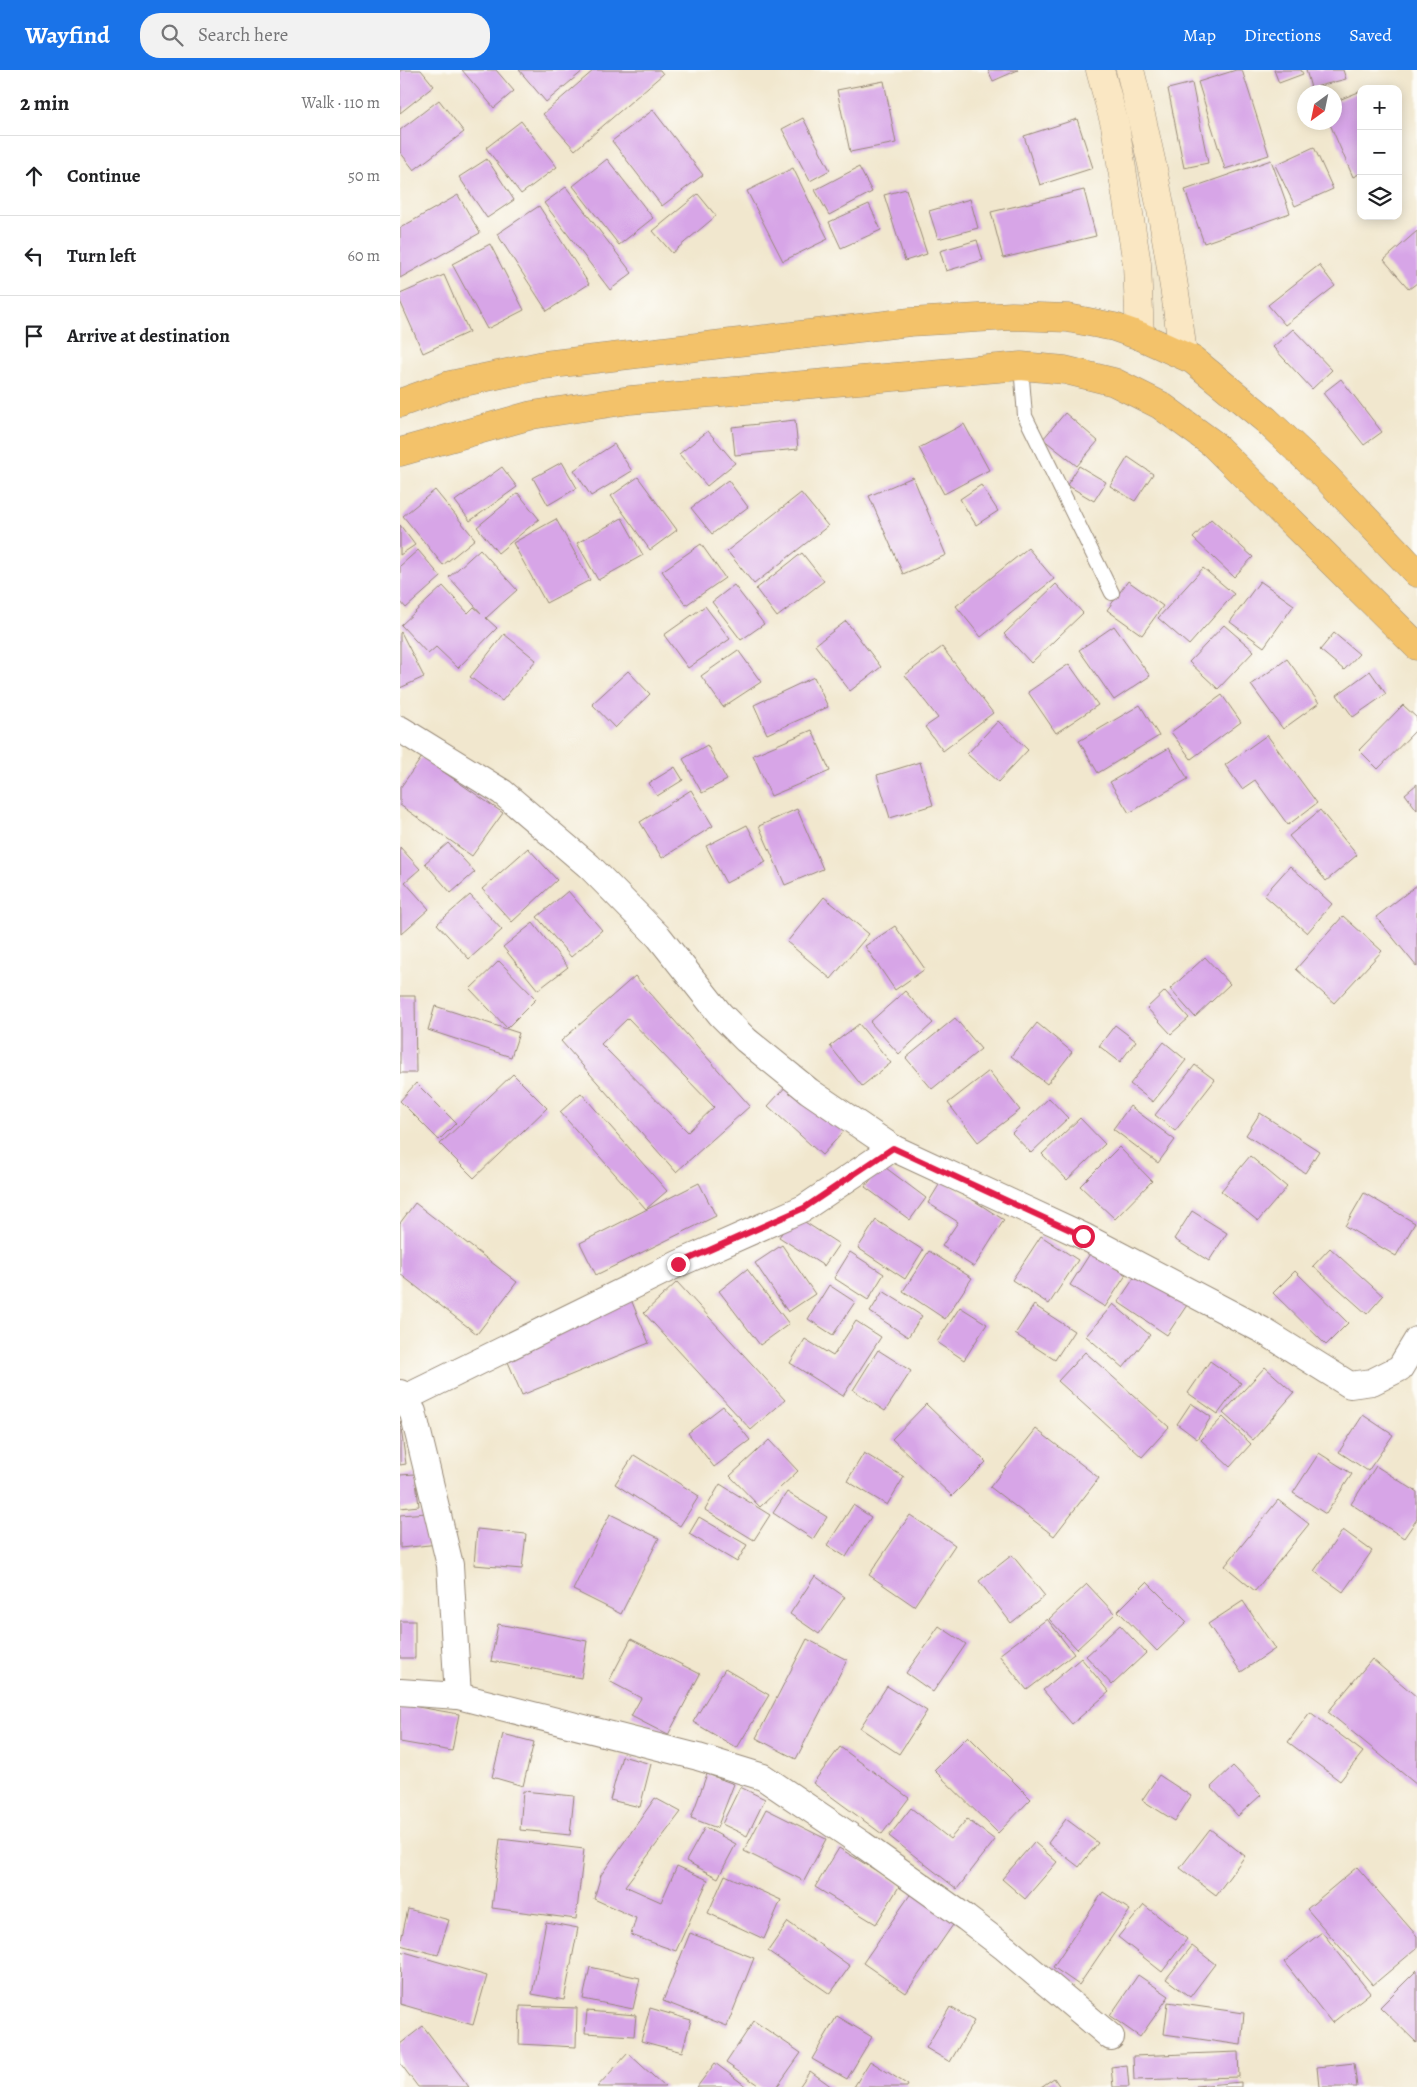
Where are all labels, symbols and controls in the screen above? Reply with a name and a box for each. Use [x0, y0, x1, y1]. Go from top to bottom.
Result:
search box [140, 13, 490, 58]
text: Wayfind [25, 19, 110, 51]
icon: search [158, 21, 186, 49]
text: Search here [198, 22, 288, 48]
text: Map [1183, 23, 1216, 47]
text: Directions [1244, 23, 1321, 47]
text: Saved [1349, 23, 1392, 47]
north arrow [1297, 85, 1342, 130]
map controls [1357, 85, 1402, 220]
button: + [1357, 85, 1402, 130]
text: 2 min [20, 89, 69, 117]
text: Walk · 110 m [302, 92, 380, 114]
button: − [1357, 130, 1402, 175]
icon: ahead [20, 162, 48, 190]
text: Continue [67, 163, 141, 189]
text: 50 m [348, 165, 380, 187]
button: layers [1357, 175, 1402, 220]
icon: left [20, 242, 48, 270]
text: Turn left [67, 243, 136, 269]
text: 60 m [348, 245, 380, 267]
icon: arrive [20, 322, 48, 350]
text: Arrive at destination [67, 323, 230, 349]
route start [1072, 1225, 1095, 1248]
route end [667, 1253, 690, 1276]

